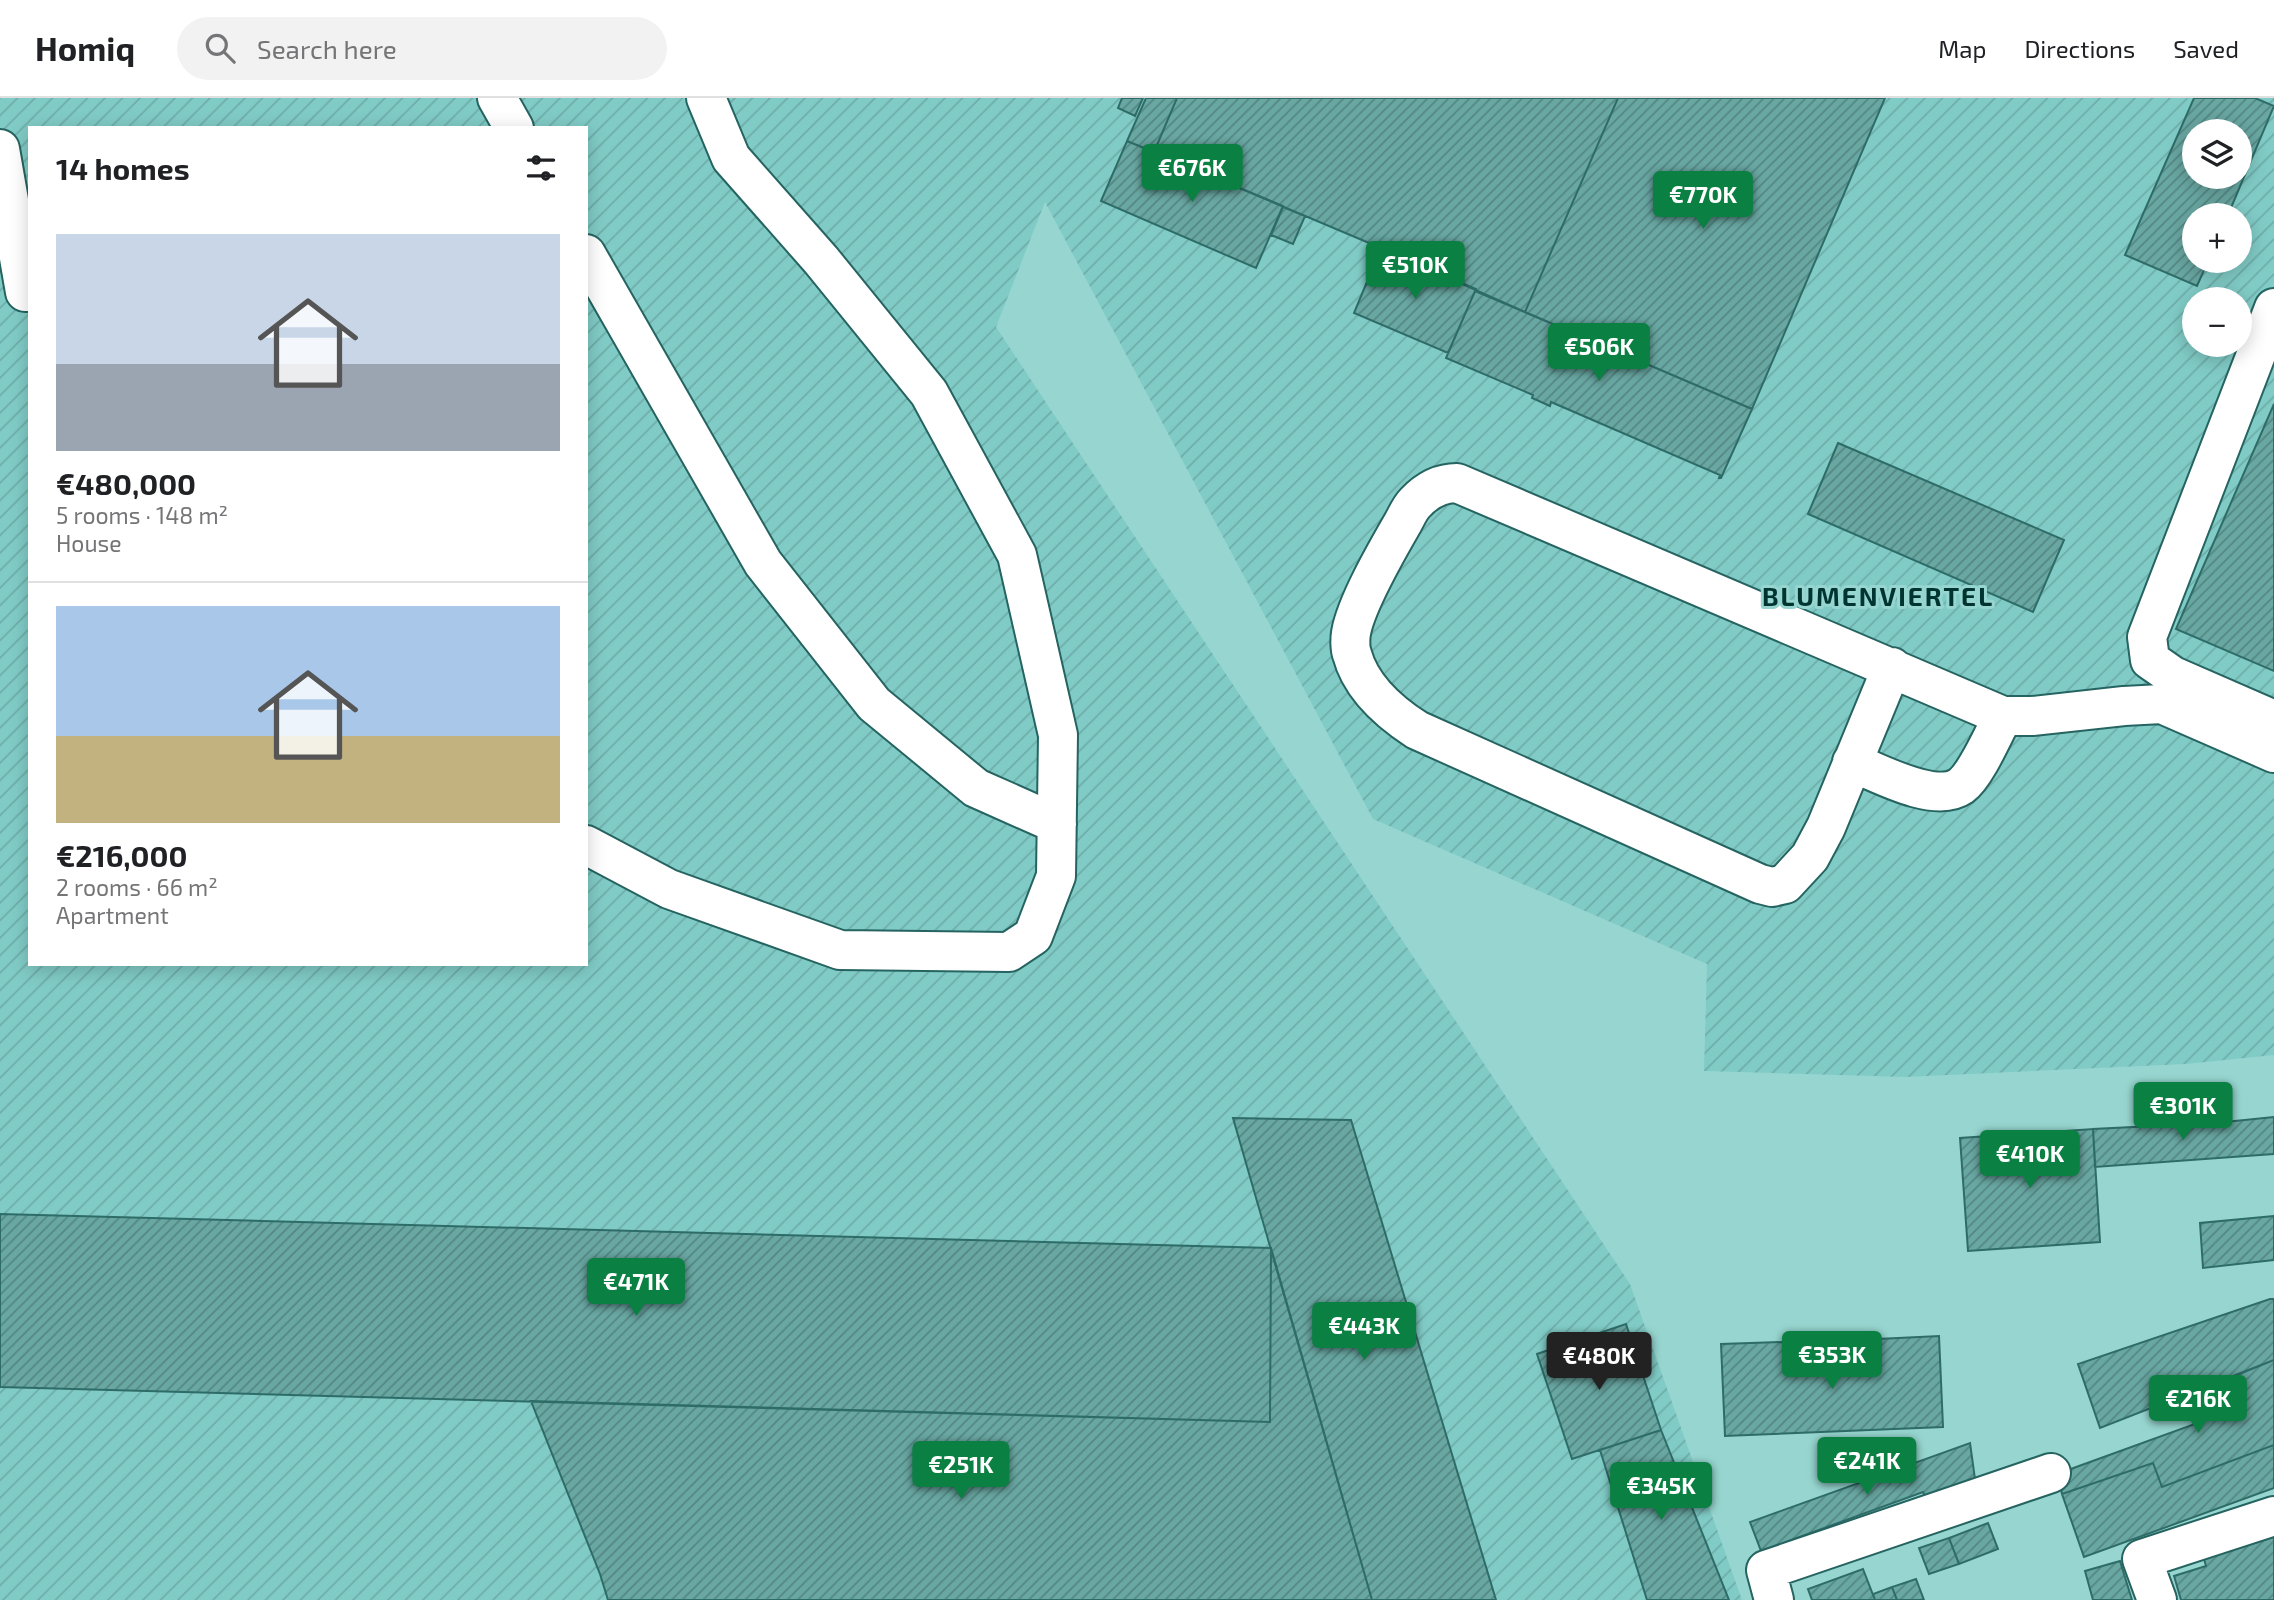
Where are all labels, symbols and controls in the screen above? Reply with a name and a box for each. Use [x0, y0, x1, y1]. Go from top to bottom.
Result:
search box [177, 17, 667, 80]
text: Homiq [35, 28, 135, 68]
icon: search [201, 29, 239, 67]
text: Search here [257, 33, 397, 64]
text: Map [1938, 34, 1986, 63]
text: Directions [2024, 34, 2135, 63]
text: Saved [2173, 34, 2239, 63]
map controls [2182, 119, 2252, 357]
button: layers [2182, 119, 2252, 189]
pin: €676K [1143, 144, 1241, 204]
icon: filters [522, 149, 560, 187]
text: 14 homes [56, 150, 190, 186]
text: €676K [1158, 153, 1226, 181]
pin: €770K [1654, 172, 1752, 231]
text: €770K [1669, 180, 1737, 208]
button: + [2182, 203, 2252, 273]
pin: €510K [1366, 242, 1464, 301]
text: €510K [1382, 250, 1448, 278]
icon: home [245, 280, 371, 406]
button: − [2182, 287, 2252, 357]
pin: €506K [1550, 324, 1648, 383]
text: €506K [1564, 332, 1634, 360]
text: €480,000 [56, 465, 196, 501]
text: 5 rooms · 148 m² [56, 501, 228, 529]
text: House [56, 529, 122, 557]
district label: BLUMENVIERTEL [1762, 580, 1994, 611]
icon: home [245, 652, 371, 778]
text: €216,000 [56, 837, 187, 873]
text: 2 rooms · 66 m² [56, 873, 218, 901]
text: Apartment [56, 901, 169, 929]
pin: €301K [2134, 1082, 2232, 1142]
text: €301K [2150, 1091, 2216, 1119]
pin: €410K [1981, 1130, 2079, 1190]
text: €410K [1996, 1139, 2064, 1167]
pin: €471K [587, 1258, 685, 1318]
text: €471K [603, 1267, 669, 1295]
pin: €443K [1315, 1302, 1413, 1362]
text: €443K [1328, 1311, 1400, 1339]
pin: €480K [1550, 1332, 1648, 1392]
pin: €353K [1783, 1332, 1881, 1391]
text: €353K [1798, 1340, 1866, 1368]
text: €480K [1563, 1341, 1635, 1369]
pin: €216K [2149, 1376, 2247, 1435]
text: €216K [2165, 1384, 2231, 1412]
pin: €241K [1818, 1438, 1916, 1497]
pin: €251K [912, 1442, 1010, 1501]
text: €241K [1833, 1446, 1901, 1474]
text: €251K [928, 1450, 994, 1478]
pin: €345K [1612, 1462, 1710, 1522]
text: €345K [1626, 1471, 1696, 1499]

